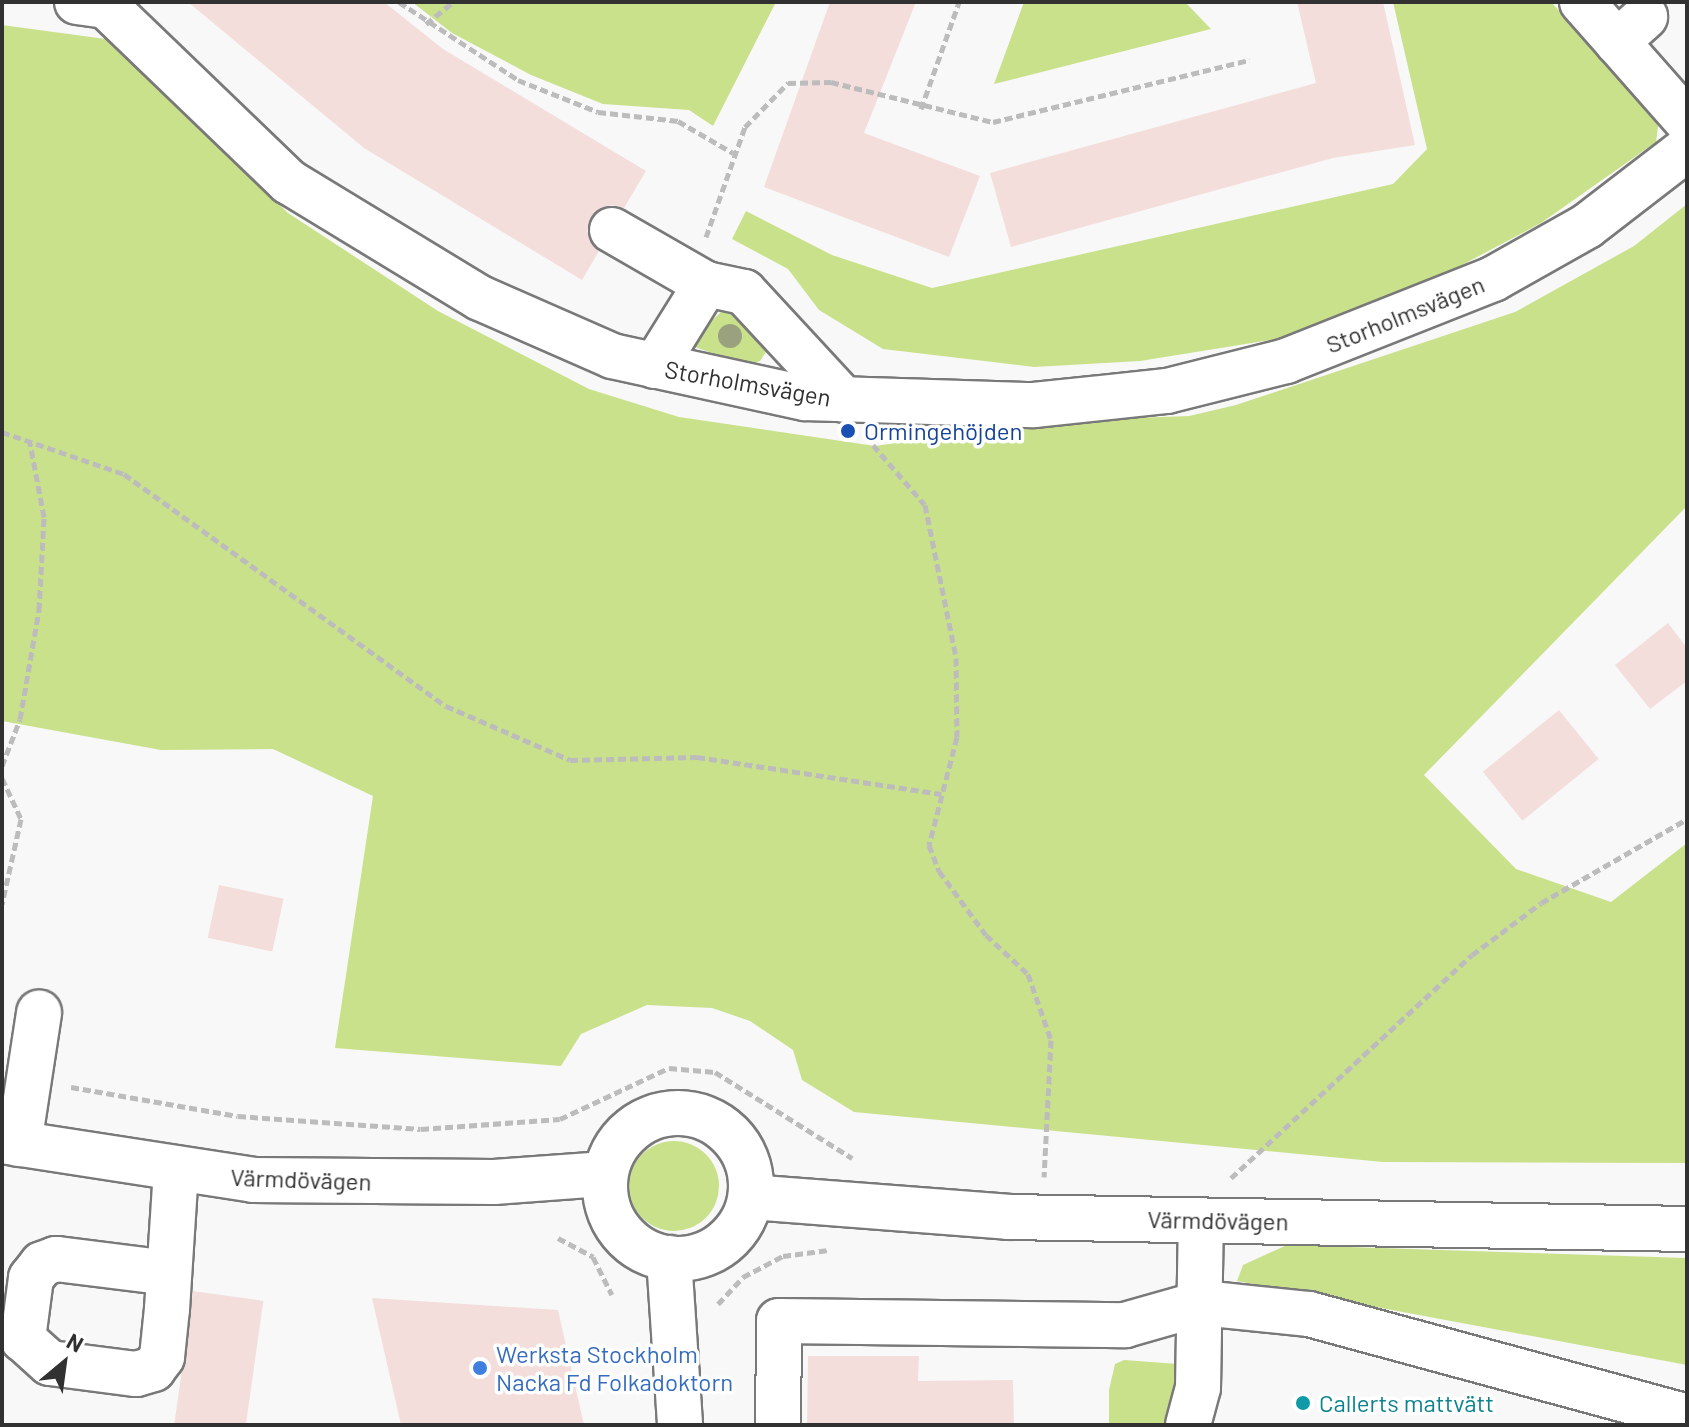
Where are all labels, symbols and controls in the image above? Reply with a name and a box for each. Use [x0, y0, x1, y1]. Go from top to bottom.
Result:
street label: Storholmsvägen [1322, 269, 1488, 359]
street label: Storholmsvägen [663, 354, 833, 412]
place label: Ormingehöjden [864, 417, 1023, 445]
marker: Ormingehöjden [839, 422, 857, 440]
street label: Värmdövägen [230, 1162, 372, 1196]
street label: Värmdövägen [1147, 1204, 1289, 1236]
north arrow [24, 1323, 104, 1403]
text: N [63, 1327, 88, 1357]
place label: Werksta Stockholm Nacka Fd Folkadoktorn [496, 1340, 733, 1396]
marker: Werksta Stockholm Nacka Fd Folkadoktorn [471, 1359, 489, 1377]
place label: Callerts mattvätt [1319, 1389, 1494, 1417]
marker: Callerts mattvätt [1294, 1394, 1312, 1412]

